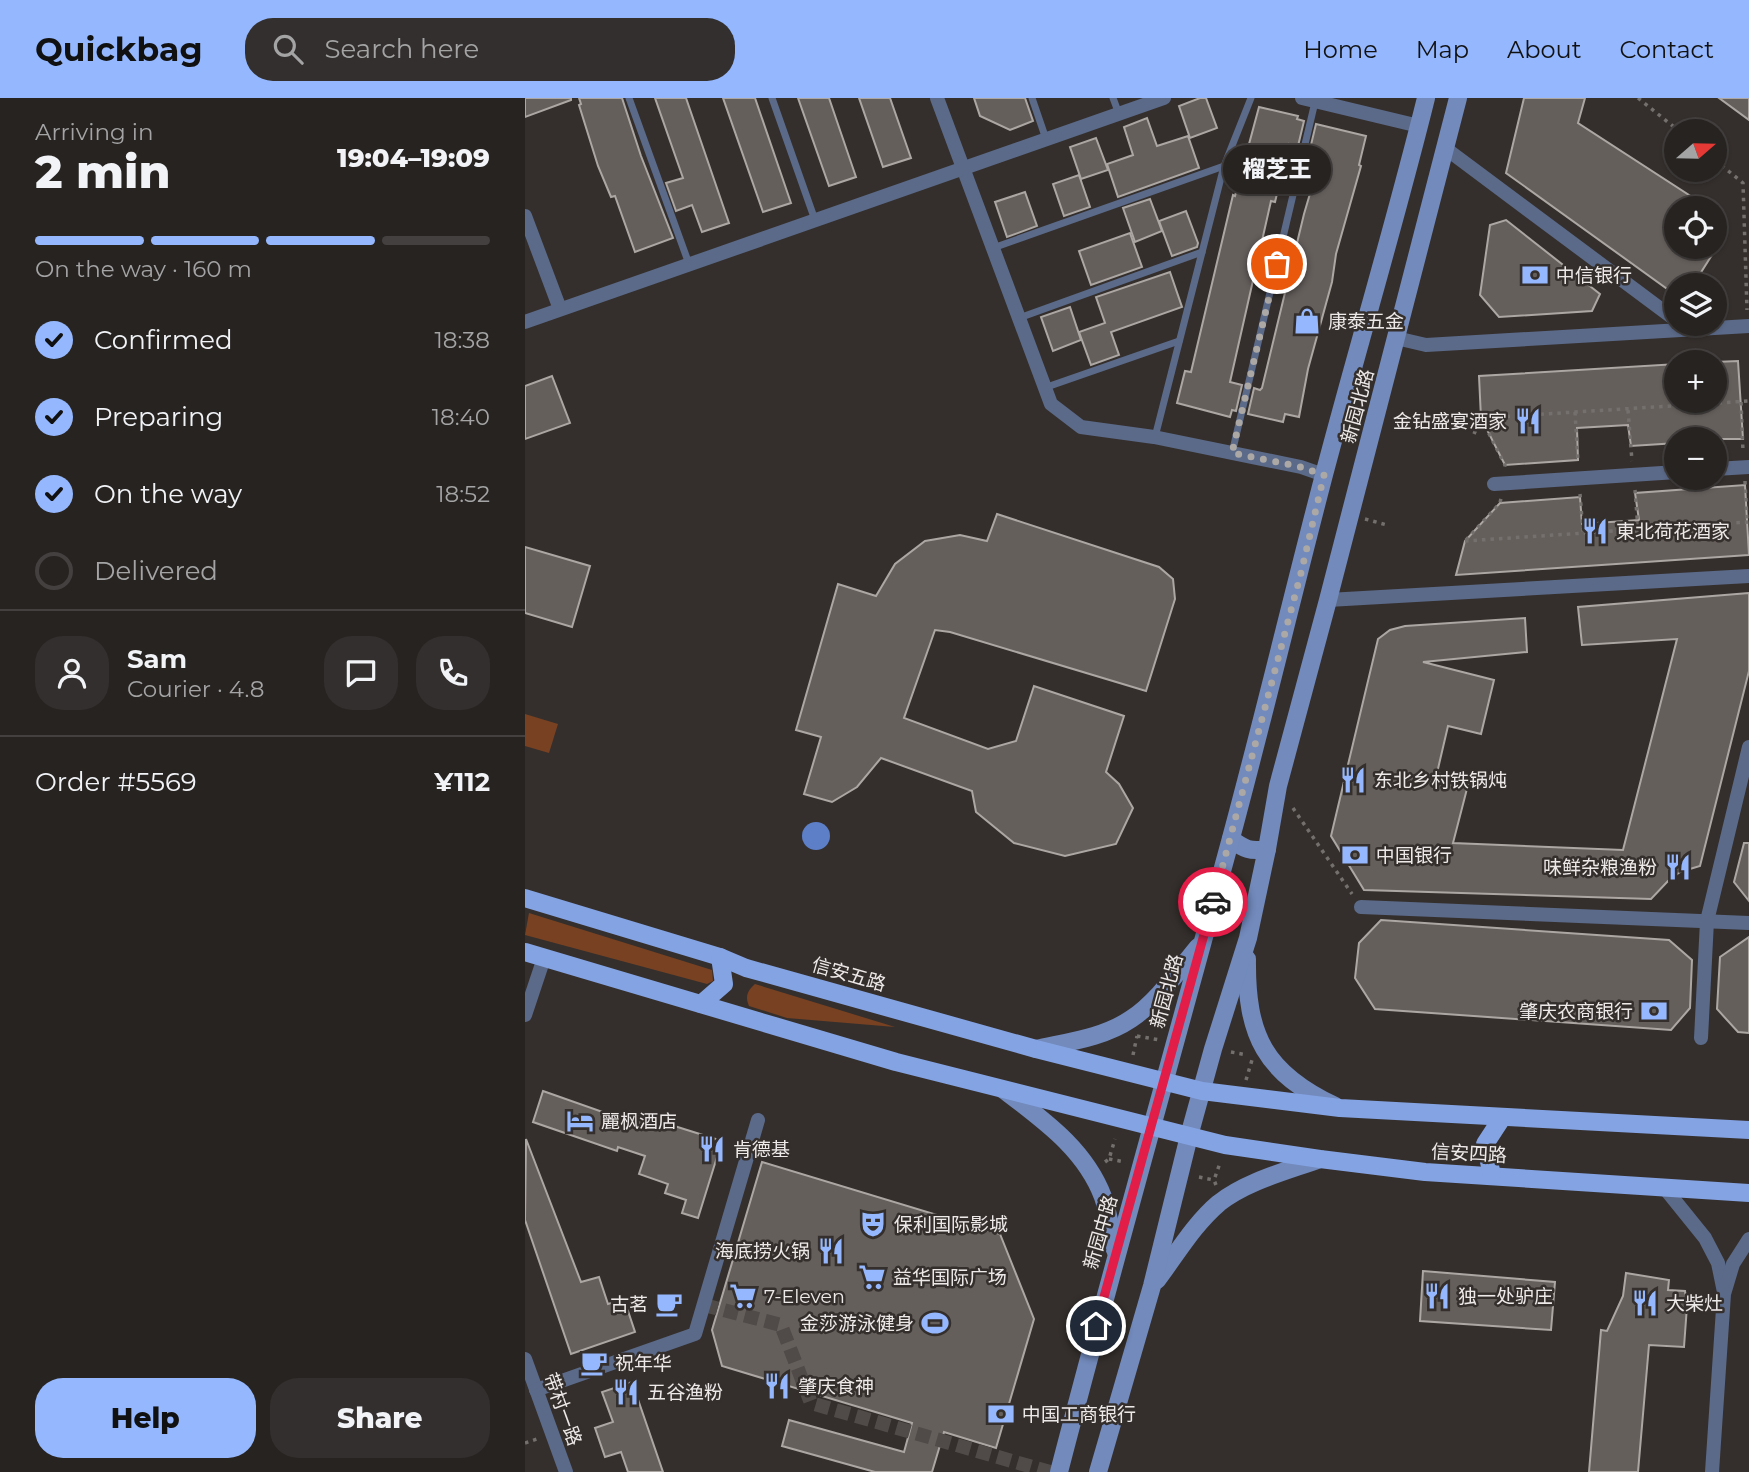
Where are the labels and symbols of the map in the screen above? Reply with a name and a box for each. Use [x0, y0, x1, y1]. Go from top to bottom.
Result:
north arrow [1664, 119, 1727, 182]
callout: 榴芝王 [1223, 145, 1331, 194]
pin [1247, 234, 1307, 294]
bank icon: 中信银行 [1520, 260, 1550, 290]
place label: 中信银行 [1556, 264, 1632, 287]
shop icon: 康泰五金 [1292, 306, 1322, 336]
place label: 康泰五金 [1328, 310, 1404, 333]
street label: 新园北路 [1337, 366, 1378, 446]
restaurant icon: 金钻盛宴酒家 [1513, 406, 1543, 436]
place label: 金钻盛宴酒家 [1393, 410, 1507, 433]
restaurant icon: 東北荷花酒家 [1580, 516, 1610, 546]
place label: 東北荷花酒家 [1616, 520, 1730, 543]
restaurant icon: 东北乡村铁锅炖 [1338, 765, 1368, 795]
place label: 东北乡村铁锅炖 [1374, 769, 1507, 792]
bank icon: 中国银行 [1340, 840, 1370, 870]
place label: 中国银行 [1376, 844, 1452, 867]
restaurant icon: 味鲜杂粮渔粉 [1663, 852, 1693, 882]
place label: 味鲜杂粮渔粉 [1543, 856, 1657, 879]
courier [1178, 867, 1248, 937]
street label: 新园北路 [1146, 951, 1187, 1031]
street label: 信安五路 [809, 953, 889, 996]
bank icon: 肇庆农商银行 [1639, 996, 1669, 1026]
place label: 肇庆农商银行 [1519, 1000, 1633, 1023]
hotel icon: 麗枫酒店 [565, 1106, 595, 1136]
place label: 麗枫酒店 [601, 1110, 677, 1133]
restaurant icon: 肯德基 [697, 1134, 727, 1164]
place label: 肯德基 [733, 1138, 790, 1161]
street label: 信安四路 [1430, 1140, 1508, 1167]
street label: 新园中路 [1079, 1192, 1122, 1272]
theatre icon: 保利国际影城 [858, 1209, 888, 1239]
place label: 保利国际影城 [894, 1213, 1008, 1236]
restaurant icon: 海底捞火锅 [816, 1236, 846, 1266]
place label: 海底捞火锅 [715, 1240, 810, 1263]
supermarket icon: 益华国际广场 [857, 1262, 887, 1292]
place label: 益华国际广场 [893, 1266, 1007, 1289]
supermarket icon: 7-Eleven [728, 1281, 758, 1311]
restaurant icon: 独一处驴庄 [1422, 1281, 1452, 1311]
place label: 7-Eleven [764, 1285, 845, 1308]
place label: 独一处驴庄 [1458, 1285, 1553, 1308]
restaurant icon: 大柴灶 [1630, 1288, 1660, 1318]
cafe icon: 古茗 [654, 1289, 684, 1319]
place label: 大柴灶 [1666, 1292, 1723, 1315]
place label: 古茗 [610, 1293, 648, 1316]
pin [1066, 1296, 1126, 1356]
sports icon: 金莎游泳健身 [920, 1308, 950, 1338]
place label: 金莎游泳健身 [800, 1312, 914, 1335]
cafe icon: 祝年华 [579, 1348, 609, 1378]
place label: 祝年华 [615, 1352, 672, 1375]
street label: 带村一路 [539, 1370, 586, 1449]
restaurant icon: 肇庆食神 [762, 1371, 792, 1401]
place label: 肇庆食神 [798, 1375, 874, 1398]
restaurant icon: 五谷渔粉 [611, 1377, 641, 1407]
place label: 五谷渔粉 [647, 1381, 723, 1404]
bank icon: 中国工商银行 [986, 1399, 1016, 1429]
place label: 中国工商银行 [1022, 1403, 1136, 1426]

